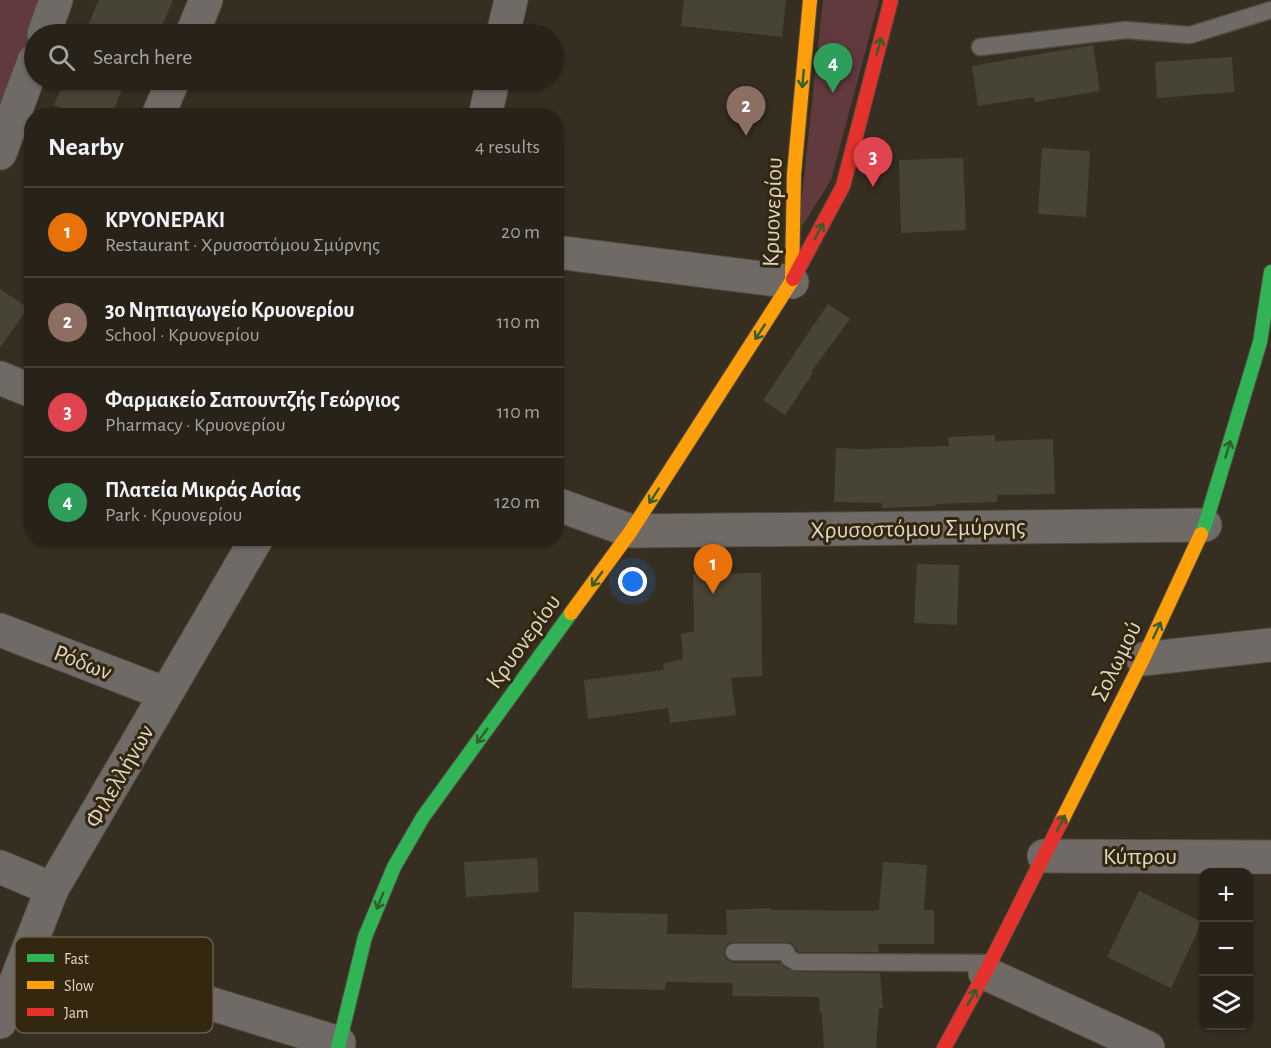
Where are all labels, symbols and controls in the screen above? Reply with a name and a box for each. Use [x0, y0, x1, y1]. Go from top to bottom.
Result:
search box [24, 24, 564, 90]
one-way arrow [873, 37, 885, 56]
icon: search [45, 41, 78, 74]
pin: 4 [814, 44, 852, 93]
text: Search here [93, 46, 192, 68]
one-way arrow [797, 69, 808, 89]
pin: 2 [726, 86, 766, 136]
text: Nearby [48, 134, 124, 160]
text: 4 results [475, 137, 540, 157]
pin: 3 [854, 138, 892, 187]
street label: Κρυονερίου [759, 157, 787, 267]
text: ΚΡΥΟΝΕΡΑΚΙ [105, 209, 225, 231]
text: 1 [64, 222, 71, 242]
text: 20 m [501, 222, 540, 242]
one-way arrow [814, 222, 825, 240]
text: Restaurant · Χρυσοστόμου Σμύρνης [105, 235, 380, 255]
text: 3ο Νηπιαγωγείο Κρυονερίου [105, 299, 354, 321]
text: 2 [63, 312, 72, 332]
text: 110 m [496, 312, 540, 332]
one-way arrow [754, 323, 766, 339]
text: School · Κρυονερίου [105, 325, 259, 345]
text: Φαρμακείο Σαπουντζής Γεώργιος [105, 389, 400, 411]
text: 3 [63, 402, 72, 422]
text: 110 m [496, 402, 540, 422]
text: Pharmacy · Κρυονερίου [105, 415, 286, 435]
one-way arrow [1223, 440, 1234, 459]
text: Πλατεία Μικράς Ασίας [105, 479, 301, 501]
one-way arrow [648, 487, 661, 504]
text: 4 [62, 492, 73, 512]
text: 120 m [494, 492, 540, 512]
text: Park · Κρυονερίου [105, 505, 242, 525]
street label: Χρυσοστόμου Σμύρνης [810, 515, 1026, 543]
pin: 1 [694, 544, 732, 594]
your location [618, 567, 647, 596]
one-way arrow [591, 570, 603, 586]
street label: Κρυονερίου [482, 590, 566, 693]
street label: Σολωμού [1087, 618, 1146, 705]
one-way arrow [1151, 621, 1163, 639]
street label: Ρόδων [50, 641, 115, 685]
street label: Φιλελλήνων [81, 721, 159, 832]
one-way arrow [475, 727, 488, 743]
one-way arrow [1055, 814, 1067, 832]
street label: Κύπρου [1103, 845, 1177, 869]
map controls [1199, 868, 1253, 1030]
button: + [1199, 868, 1253, 922]
one-way arrow [374, 891, 385, 910]
button: − [1199, 922, 1253, 976]
legend [15, 937, 213, 1033]
text: Fast [64, 951, 89, 967]
button: layers [1199, 976, 1253, 1030]
text: Slow [64, 978, 94, 994]
one-way arrow [966, 989, 978, 1006]
text: Jam [64, 1005, 89, 1021]

